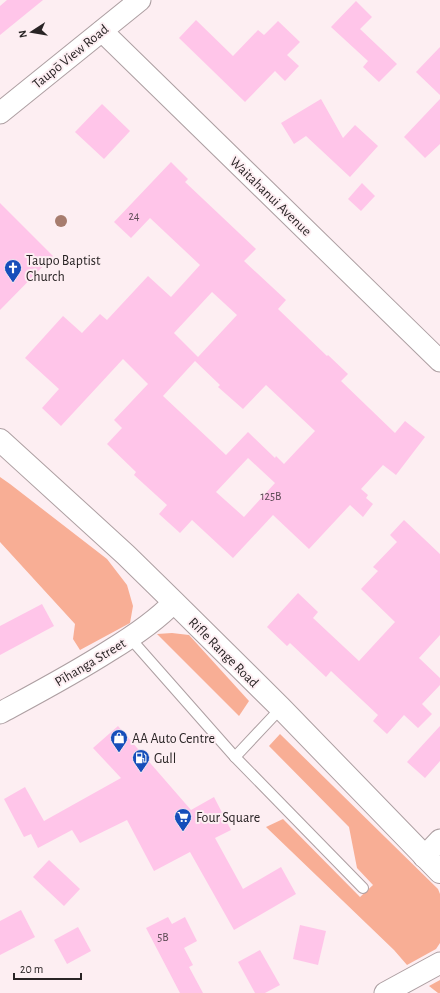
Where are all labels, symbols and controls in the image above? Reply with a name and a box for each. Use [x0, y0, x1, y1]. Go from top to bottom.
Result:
north arrow [12, 12, 52, 52]
street label: Taupō View Road [30, 22, 111, 92]
text: N [17, 29, 29, 39]
street label: Waitahanui Avenue [227, 155, 314, 239]
house number: 24 [128, 210, 140, 222]
place label: Taupo Baptist Church [26, 254, 101, 284]
church icon: Taupo Baptist Church [3, 258, 23, 283]
house number: 125B [260, 490, 282, 502]
street label: Rifle Range Road [186, 615, 261, 690]
street label: Pīhanga Street [53, 636, 129, 689]
shop icon: AA Auto Centre [109, 728, 129, 753]
place label: AA Auto Centre [132, 732, 215, 746]
fuel station icon: Gull [131, 748, 151, 773]
place label: Gull [154, 752, 176, 766]
supermarket icon: Four Square [173, 807, 193, 832]
place label: Four Square [196, 811, 260, 825]
house number: 5B [157, 931, 169, 943]
scale bar [14, 955, 81, 981]
text: 20 m [20, 963, 43, 975]

